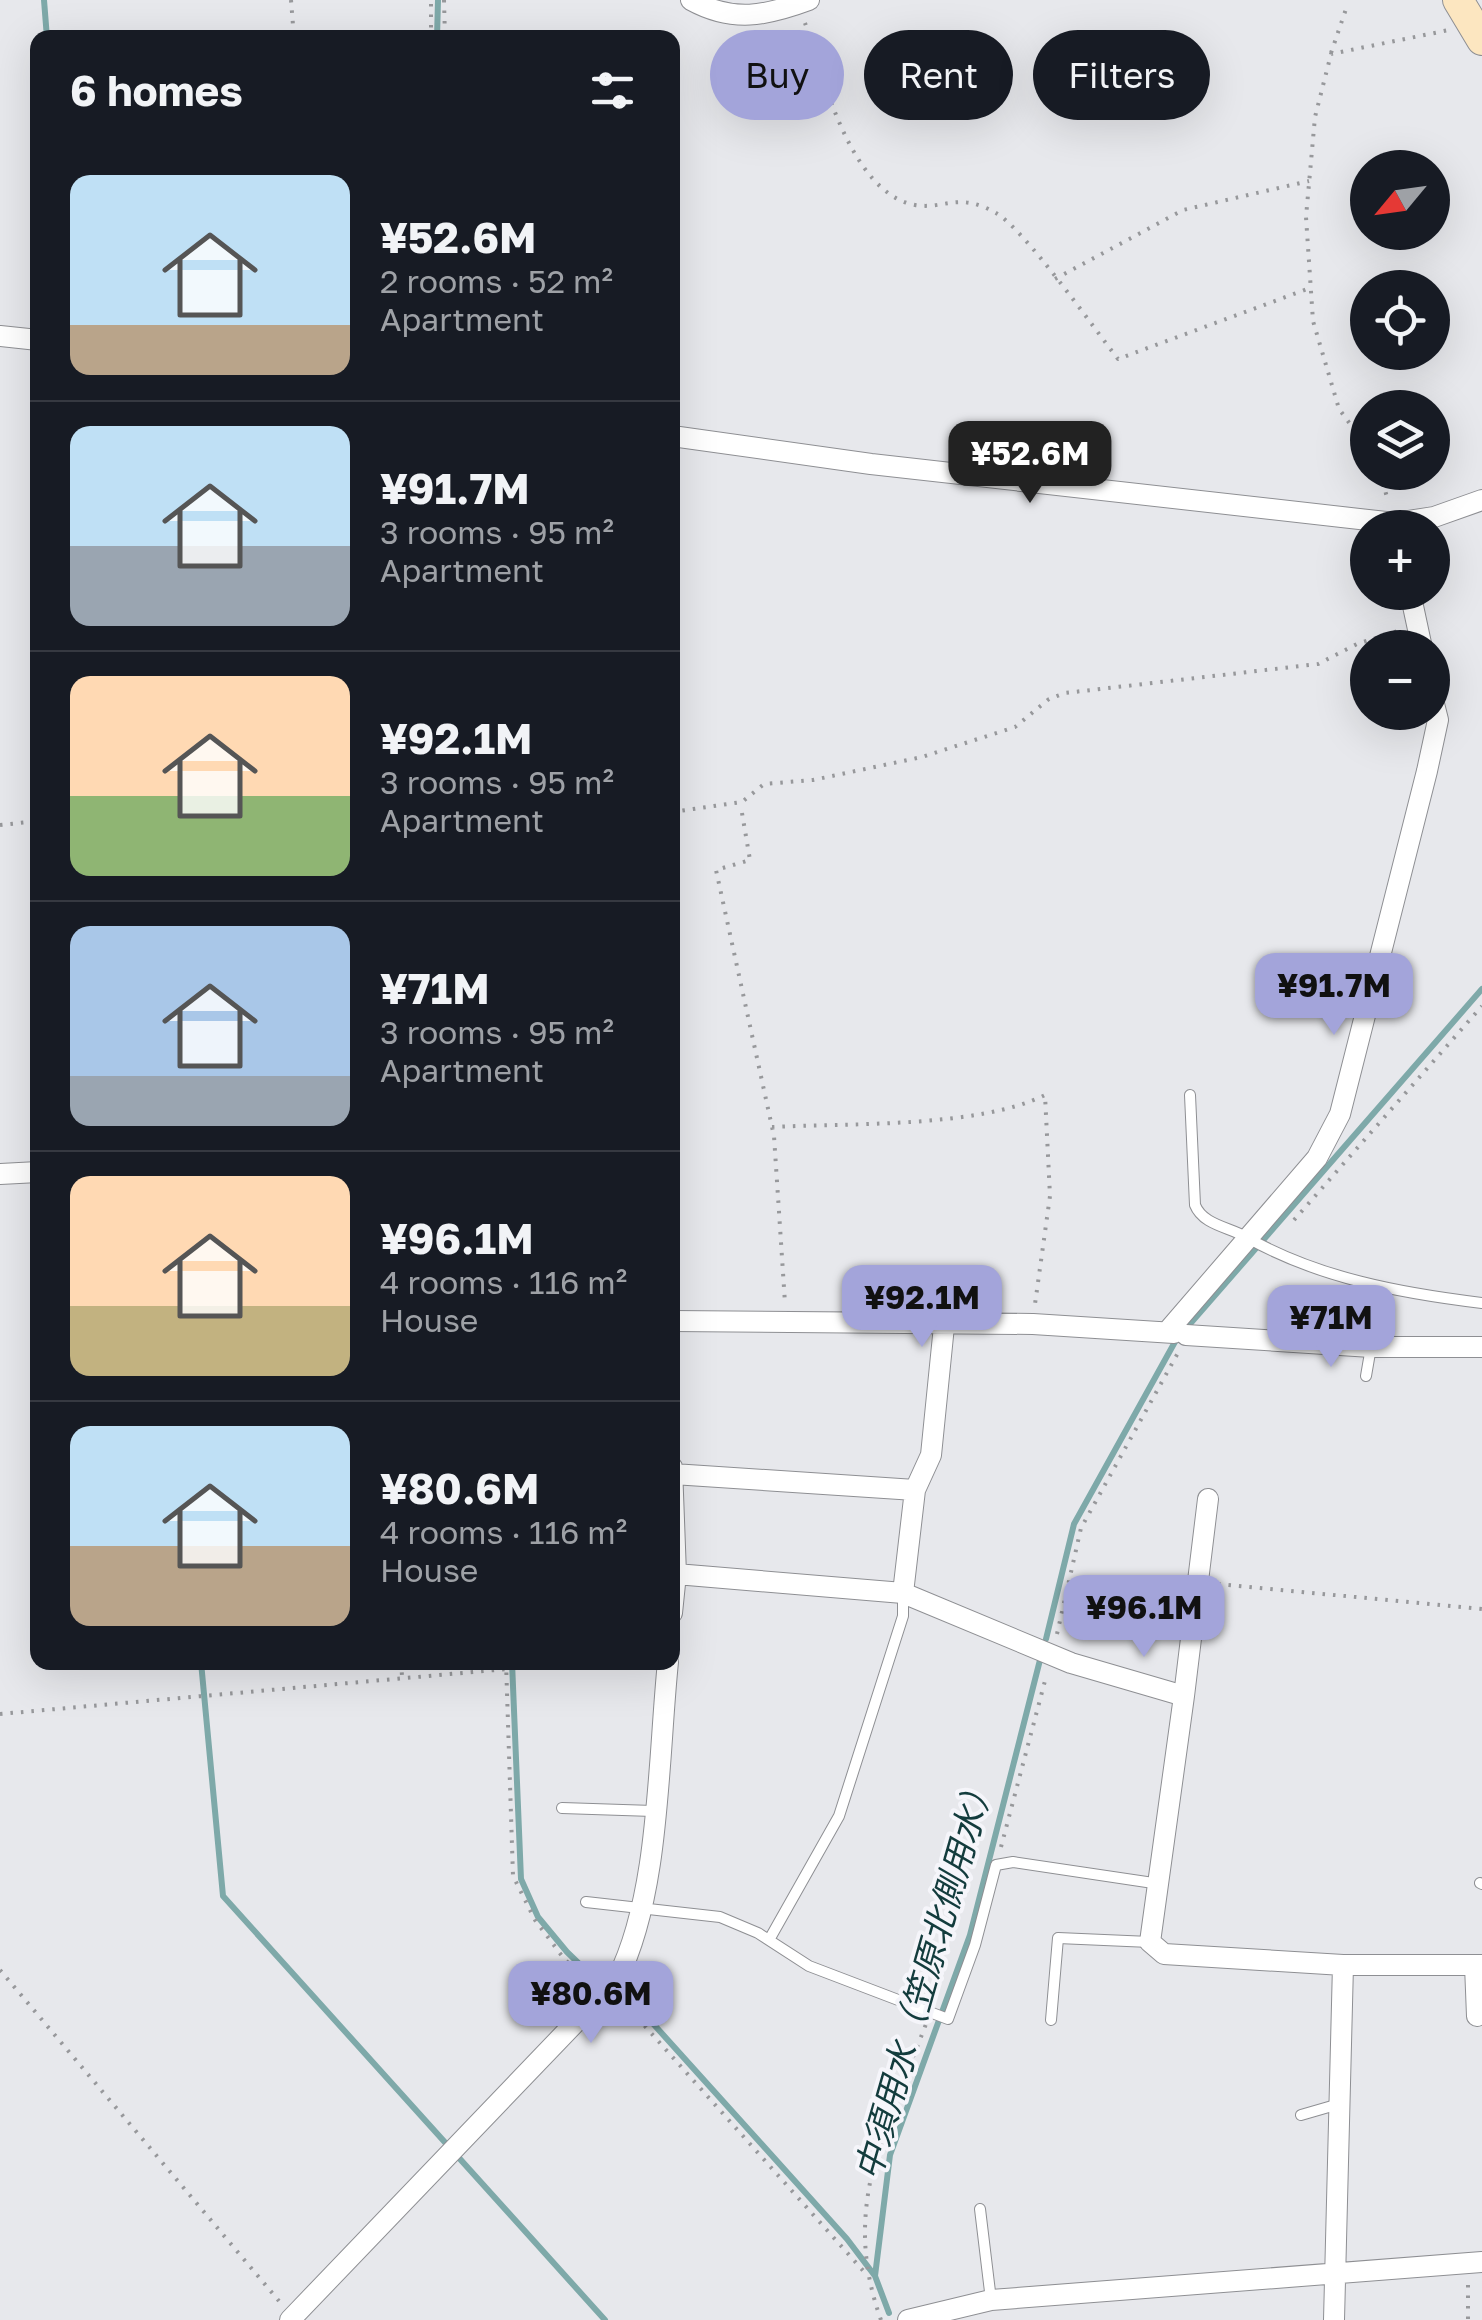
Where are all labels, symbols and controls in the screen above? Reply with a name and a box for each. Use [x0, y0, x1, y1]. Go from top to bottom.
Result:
chip: Buy [710, 30, 844, 120]
chip: Rent [864, 30, 1013, 120]
chip: Filters [1033, 30, 1210, 120]
icon: filters [585, 63, 640, 118]
text: 6 homes [70, 65, 243, 115]
north arrow [1350, 150, 1450, 250]
map controls [1350, 150, 1450, 730]
text: ¥52.6M [380, 212, 536, 262]
icon: home [150, 215, 270, 335]
text: 2 rooms · 52 m² [380, 262, 613, 300]
button: locate [1350, 270, 1450, 370]
text: Apartment [380, 300, 544, 338]
button: layers [1350, 390, 1450, 490]
pin: ¥52.6M [949, 421, 1111, 506]
text: ¥52.6M [970, 434, 1090, 472]
text: ¥91.7M [380, 463, 530, 513]
icon: home [150, 466, 270, 586]
button: + [1350, 510, 1450, 610]
text: 3 rooms · 95 m² [380, 513, 614, 551]
text: Apartment [380, 551, 544, 589]
button: − [1350, 630, 1450, 730]
text: ¥92.1M [380, 713, 532, 763]
icon: home [150, 716, 270, 836]
text: 3 rooms · 95 m² [380, 763, 614, 801]
text: Apartment [380, 801, 544, 839]
pin: ¥91.7M [1253, 953, 1415, 1038]
text: ¥71M [380, 963, 490, 1013]
icon: home [150, 966, 270, 1086]
text: ¥91.7M [1277, 966, 1391, 1004]
text: 3 rooms · 95 m² [380, 1013, 614, 1051]
text: Apartment [380, 1051, 544, 1089]
text: ¥96.1M [380, 1213, 534, 1263]
icon: home [150, 1216, 270, 1336]
text: 4 rooms · 116 m² [380, 1263, 627, 1301]
pin: ¥92.1M [841, 1265, 1003, 1350]
text: ¥92.1M [864, 1278, 980, 1316]
pin: ¥71M [1272, 1285, 1390, 1370]
text: ¥71M [1289, 1298, 1373, 1336]
text: House [380, 1301, 478, 1339]
text: ¥80.6M [380, 1463, 539, 1513]
icon: home [150, 1466, 270, 1586]
text: 4 rooms · 116 m² [380, 1513, 627, 1551]
text: House [380, 1551, 478, 1589]
pin: ¥96.1M [1063, 1575, 1225, 1660]
text: ¥96.1M [1086, 1588, 1202, 1626]
water label: 中須用水（笠原北側用水） [846, 1769, 1002, 2184]
pin: ¥80.6M [510, 1961, 672, 2046]
text: ¥80.6M [530, 1974, 652, 2012]

